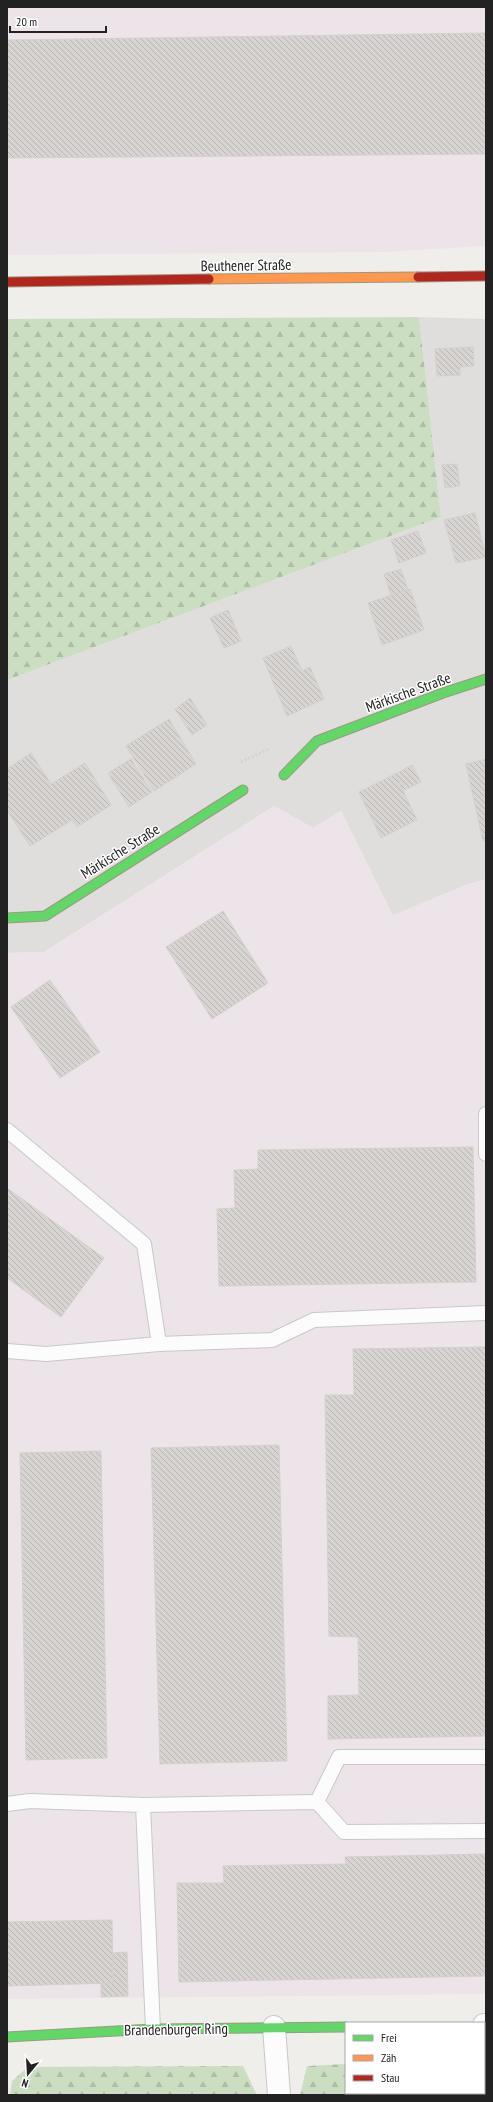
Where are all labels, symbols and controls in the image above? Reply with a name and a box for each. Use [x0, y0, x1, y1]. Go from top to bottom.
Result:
scale bar [10, 8, 106, 34]
text: 20 m [16, 14, 37, 29]
street label: Beuthener Straße [200, 255, 292, 275]
street label: Märkische Straße [363, 668, 453, 716]
street label: Märkische Straße [77, 819, 163, 883]
street label: Brandenburger Ring [124, 2019, 228, 2039]
legend [345, 2022, 485, 2094]
text: Frei [381, 2030, 397, 2045]
text: Zäh [381, 2050, 396, 2065]
north arrow [8, 2054, 48, 2094]
text: Stau [381, 2070, 399, 2085]
text: N [20, 2076, 30, 2091]

